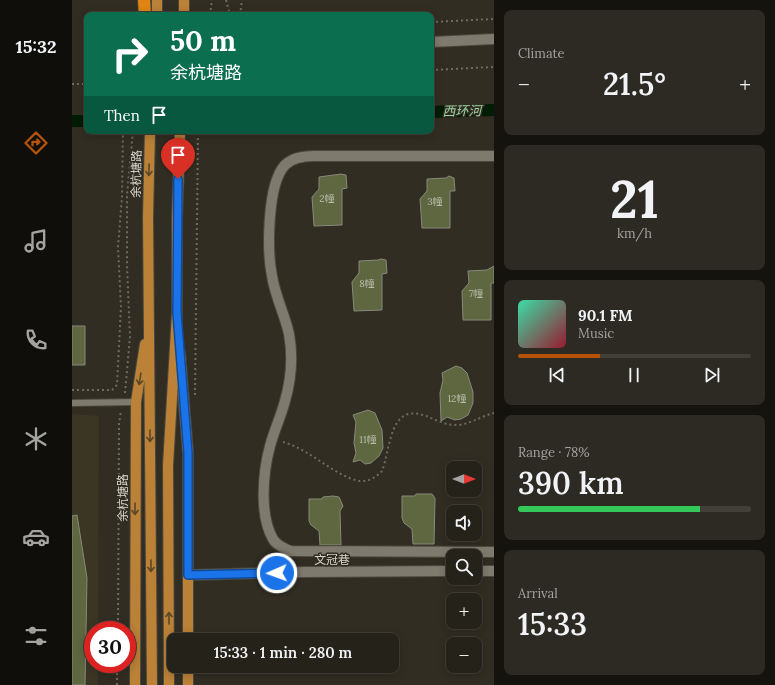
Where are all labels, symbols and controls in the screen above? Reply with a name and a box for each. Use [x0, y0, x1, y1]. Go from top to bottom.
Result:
text: 50 m [170, 23, 236, 59]
icon: right [104, 28, 156, 80]
text: 15:32 [15, 35, 57, 58]
text: Climate [518, 45, 565, 62]
text: 余杭塘路 [170, 61, 242, 84]
text: 21.5° [603, 65, 666, 103]
text: − [518, 70, 530, 98]
text: + [739, 70, 751, 98]
water label: 西环河 [442, 102, 485, 120]
icon: arrive [148, 104, 170, 126]
text: Then [104, 106, 140, 125]
icon: directions [22, 129, 50, 157]
pin [161, 138, 195, 179]
icon: arrive [167, 144, 189, 166]
street label: 余杭塘路 [128, 150, 144, 198]
one-way arrow [145, 163, 153, 176]
text: 21 [610, 166, 659, 232]
house number: 2幢 [319, 192, 335, 205]
house number: 3幢 [427, 195, 443, 208]
text: km/h [617, 225, 652, 242]
icon: music [22, 227, 50, 255]
house number: 8幢 [359, 277, 375, 290]
house number: 7幢 [469, 287, 483, 300]
text: 90.1 FM [578, 306, 633, 325]
text: Music [578, 325, 614, 342]
icon: phone [22, 326, 50, 354]
icon: previous [546, 364, 568, 386]
icon: pause [623, 364, 645, 386]
icon: next [701, 364, 723, 386]
one-way arrow [136, 372, 144, 385]
house number: 12幢 [447, 392, 467, 405]
icon: climate [22, 425, 50, 453]
one-way arrow [146, 429, 154, 442]
house number: 11幢 [359, 433, 377, 446]
text: Range · 78% [518, 444, 590, 461]
north arrow [446, 461, 482, 497]
map controls [446, 461, 482, 673]
text: 390 km [518, 464, 623, 502]
street label: 余杭塘路 [115, 474, 130, 522]
one-way arrow [131, 502, 139, 515]
button: sound [446, 505, 482, 541]
icon: car [22, 523, 50, 551]
button: search [446, 549, 482, 585]
position arrow [256, 552, 298, 594]
street label: 文冠巷 [314, 552, 350, 567]
one-way arrow [147, 559, 155, 572]
text: Arrival [518, 585, 558, 602]
button: + [446, 593, 482, 629]
text: 15:33 [518, 605, 587, 643]
one-way arrow [165, 612, 173, 625]
speed limit sign: 30 [84, 621, 136, 673]
icon: filters [22, 622, 50, 650]
button: − [446, 637, 482, 673]
text: 15:33 · 1 min · 280 m [214, 643, 352, 662]

